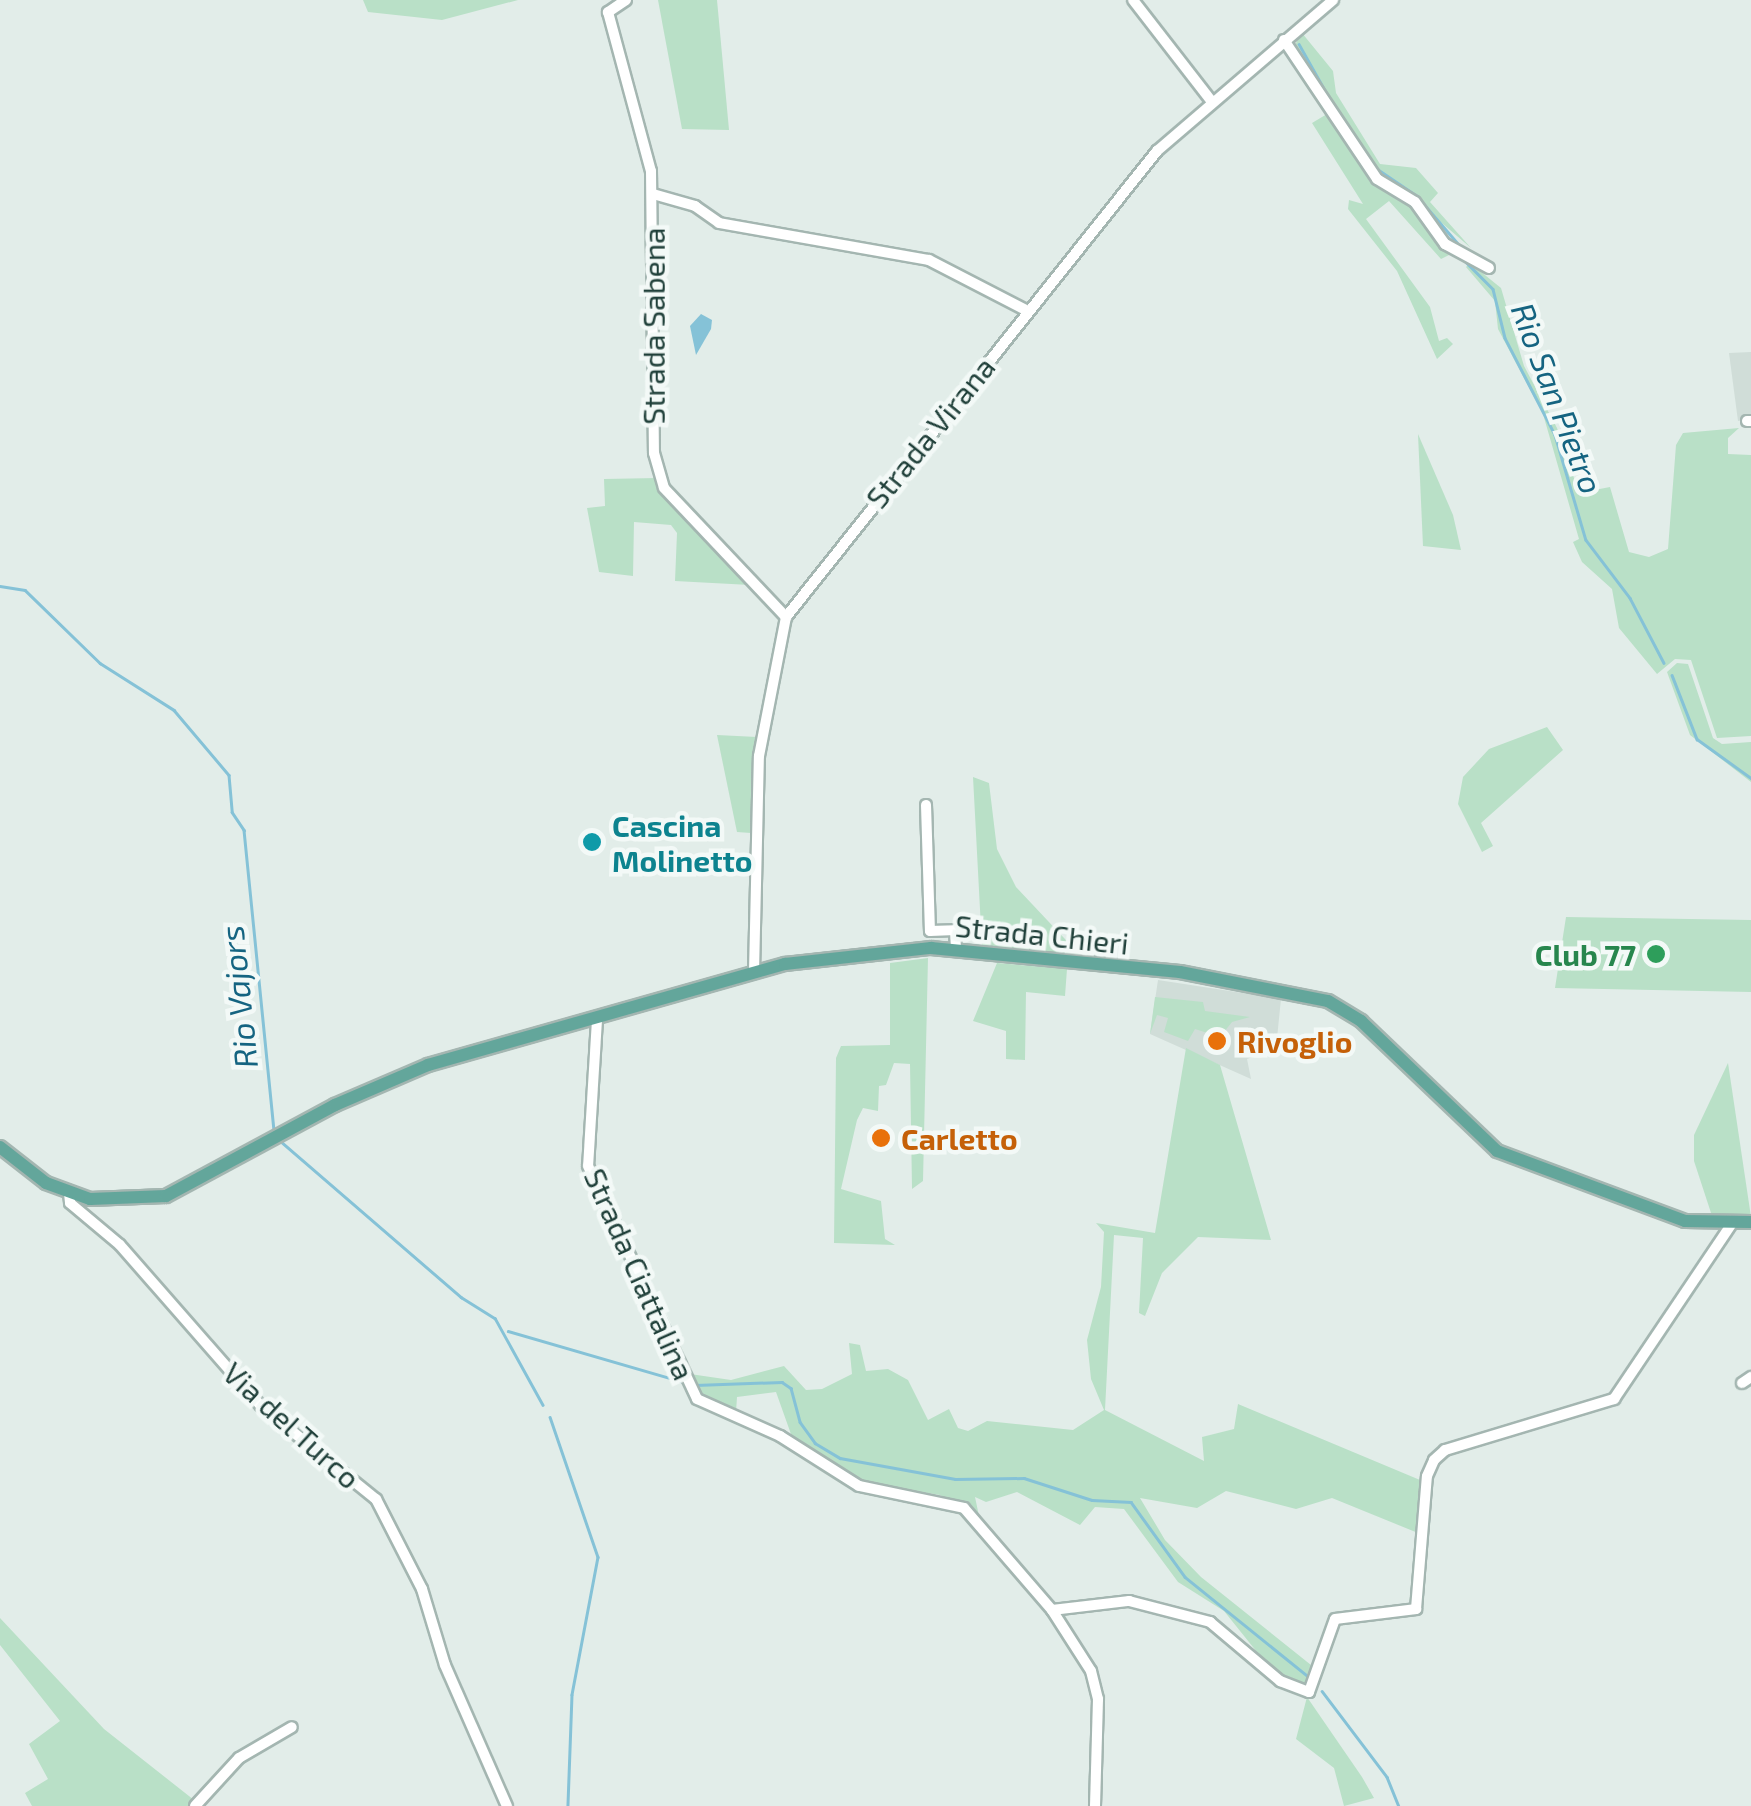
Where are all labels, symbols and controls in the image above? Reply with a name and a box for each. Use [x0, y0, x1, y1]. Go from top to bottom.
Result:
street label: Strada Sabena [635, 227, 671, 425]
water label: Rio San Pietro [1504, 297, 1612, 499]
street label: Strada Virana [858, 349, 1002, 515]
place label: Cascina Molinetto [612, 807, 753, 878]
marker: Cascina Molinetto [581, 831, 603, 853]
street label: Strada Chieri [953, 907, 1131, 961]
water label: Rio Vajors [211, 923, 265, 1071]
place label: Club 77 [1535, 936, 1636, 972]
marker: Club 77 [1645, 943, 1667, 965]
place label: Rivoglio [1237, 1023, 1352, 1059]
marker: Rivoglio [1206, 1030, 1228, 1052]
place label: Carletto [901, 1120, 1018, 1156]
marker: Carletto [870, 1127, 892, 1149]
street label: Strada Ciattalina [577, 1163, 703, 1385]
street label: Via del Turco [216, 1354, 368, 1496]

